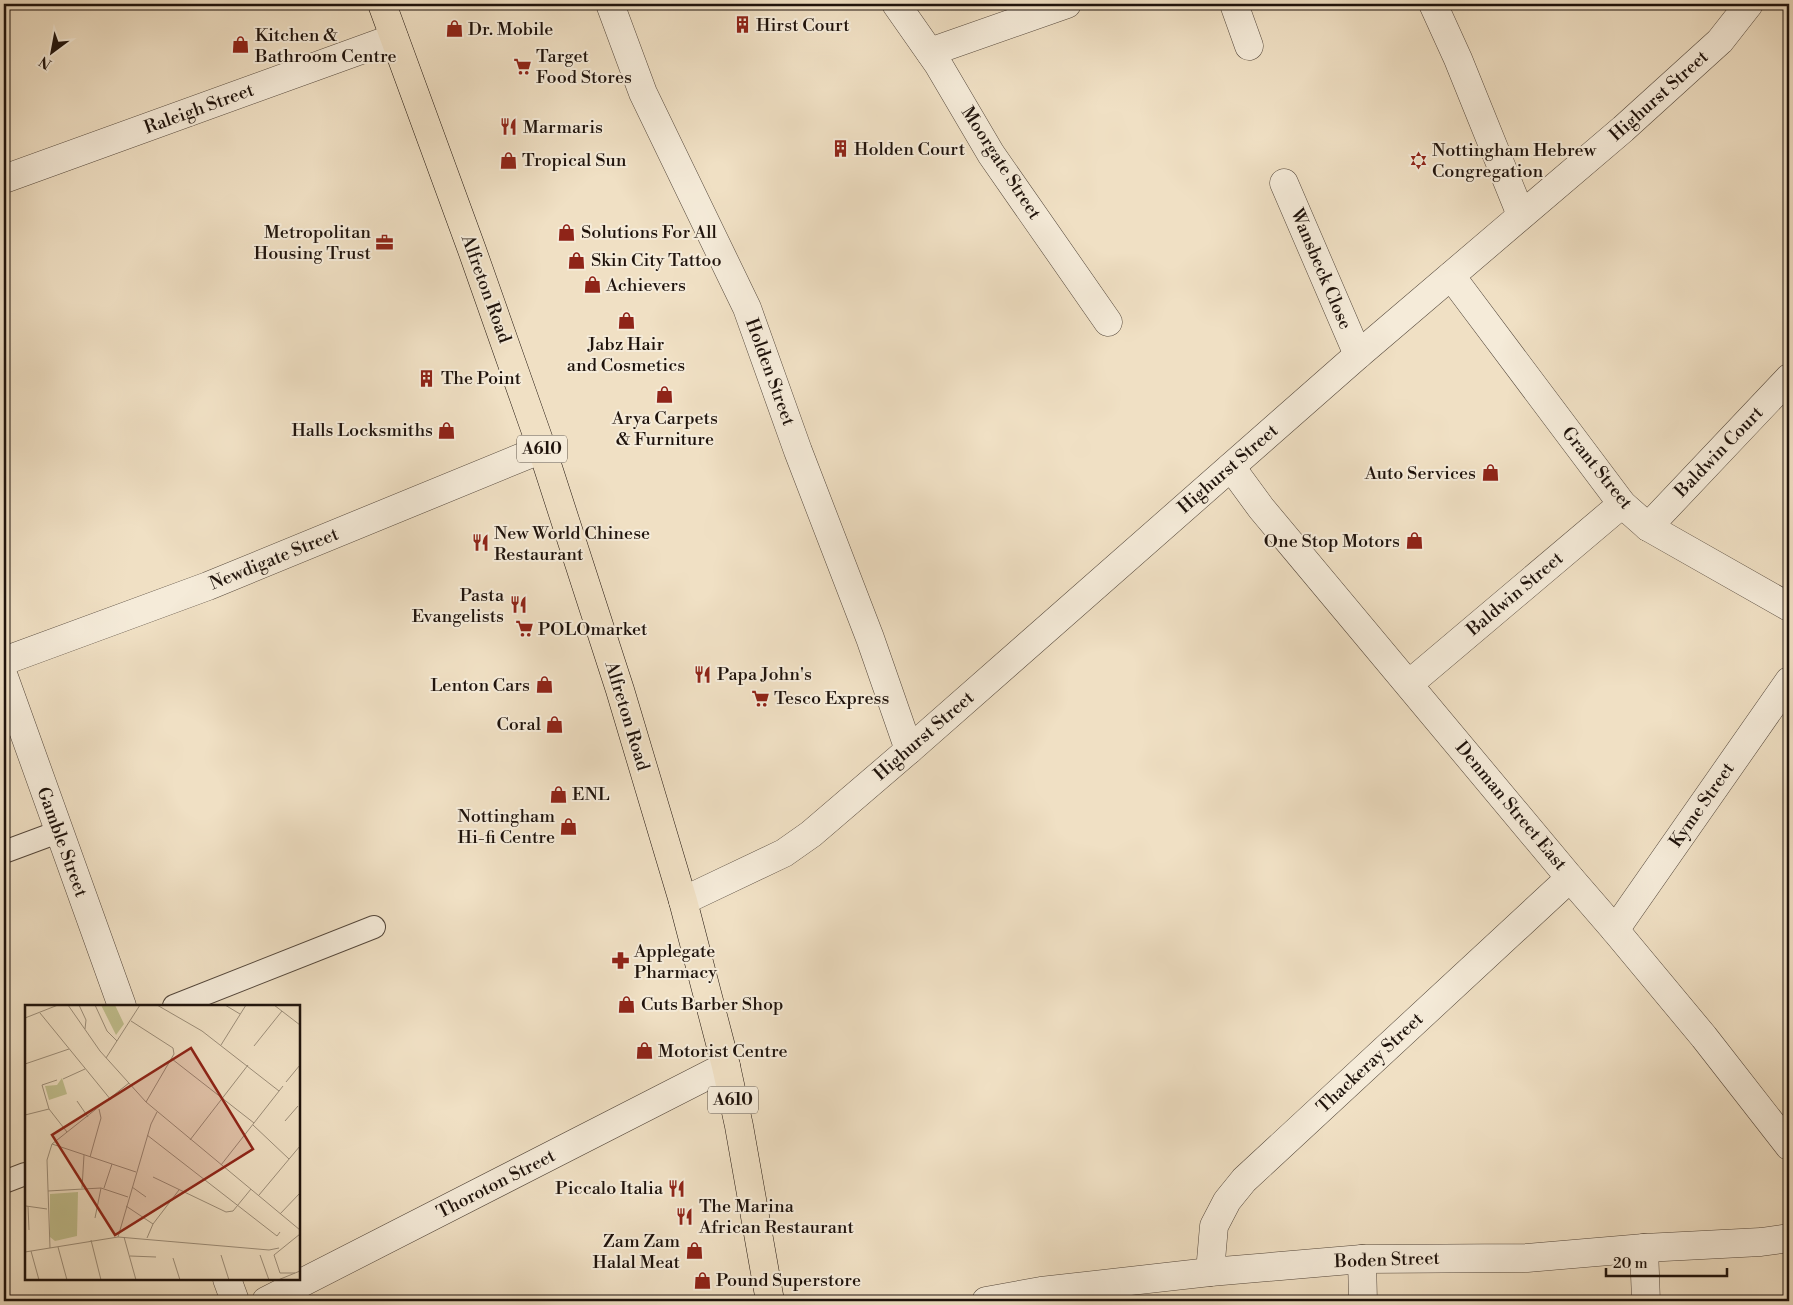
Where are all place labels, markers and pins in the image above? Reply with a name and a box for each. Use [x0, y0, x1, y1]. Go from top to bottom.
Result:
place label: Hirst Court [756, 14, 850, 37]
building icon: Hirst Court [732, 15, 752, 35]
place label: Dr. Mobile [468, 18, 553, 41]
shop icon: Dr. Mobile [444, 19, 464, 39]
place label: Kitchen & Bathroom Centre [254, 24, 397, 68]
shop icon: Kitchen & Bathroom Centre [231, 35, 251, 55]
place label: Target Food Stores [536, 45, 632, 89]
supermarket icon: Target Food Stores [512, 56, 532, 76]
place label: Marmaris [523, 116, 603, 139]
restaurant icon: Marmaris [499, 117, 519, 137]
place label: Holden Court [854, 138, 966, 161]
building icon: Holden Court [830, 139, 850, 159]
place label: Nottingham Hebrew Congregation [1432, 139, 1597, 183]
place label: Tropical Sun [522, 149, 627, 172]
shop icon: Tropical Sun [498, 150, 518, 170]
synagogue icon: Nottingham Hebrew Congregation [1408, 150, 1428, 170]
place label: Metropolitan Housing Trust [254, 221, 372, 265]
place label: Solutions For All [581, 221, 718, 244]
shop icon: Solutions For All [557, 222, 577, 242]
office icon: Metropolitan Housing Trust [375, 232, 395, 252]
place label: Skin City Tattoo [591, 249, 722, 272]
shop icon: Skin City Tattoo [567, 250, 587, 270]
place label: Achievers [605, 274, 686, 297]
shop icon: Achievers [582, 275, 602, 295]
shop icon: Jabz Hair and Cosmetics [616, 311, 636, 331]
place label: Jabz Hair and Cosmetics [567, 333, 685, 377]
place label: The Point [441, 367, 522, 390]
building icon: The Point [417, 368, 437, 388]
shop icon: Arya Carpets & Furniture [655, 385, 675, 405]
place label: Arya Carpets & Furniture [611, 407, 718, 451]
place label: Halls Locksmiths [291, 419, 433, 442]
shop icon: Halls Locksmiths [437, 420, 457, 440]
place label: Auto Services [1364, 462, 1476, 485]
shop icon: Auto Services [1480, 463, 1500, 483]
place label: New World Chinese Restaurant [494, 522, 650, 566]
place label: One Stop Motors [1264, 530, 1400, 553]
shop icon: One Stop Motors [1404, 531, 1424, 551]
restaurant icon: New World Chinese Restaurant [470, 533, 490, 553]
place label: Pasta Evangelists [412, 584, 505, 628]
restaurant icon: Pasta Evangelists [508, 595, 528, 615]
place label: POLOmarket [538, 618, 648, 641]
supermarket icon: POLOmarket [514, 619, 534, 639]
place label: Papa John's [717, 663, 812, 686]
restaurant icon: Papa John's [693, 664, 713, 684]
place label: Lenton Cars [430, 674, 530, 697]
shop icon: Lenton Cars [534, 675, 554, 695]
place label: Tesco Express [774, 687, 889, 710]
supermarket icon: Tesco Express [750, 688, 770, 708]
place label: Coral [496, 713, 542, 736]
shop icon: Coral [545, 714, 565, 734]
place label: ENL [572, 783, 610, 806]
shop icon: ENL [548, 784, 568, 804]
place label: Nottingham Hi-fi Centre [458, 805, 555, 849]
shop icon: Nottingham Hi-fi Centre [559, 816, 579, 836]
place label: Applegate Pharmacy [633, 940, 717, 984]
pharmacy icon: Applegate Pharmacy [610, 951, 630, 971]
place label: Cuts Barber Shop [641, 993, 783, 1016]
shop icon: Cuts Barber Shop [617, 994, 637, 1014]
place label: Motorist Centre [658, 1040, 788, 1063]
shop icon: Motorist Centre [634, 1041, 654, 1061]
place label: Piccalo Italia [555, 1177, 664, 1200]
restaurant icon: Piccalo Italia [667, 1178, 687, 1198]
place label: The Marina African Restaurant [698, 1195, 855, 1239]
restaurant icon: The Marina African Restaurant [675, 1206, 695, 1226]
place label: Zam Zam Halal Meat [593, 1230, 681, 1274]
shop icon: Zam Zam Halal Meat [684, 1241, 704, 1261]
place label: Pound Superstore [716, 1269, 861, 1292]
shop icon: Pound Superstore [692, 1270, 712, 1290]

